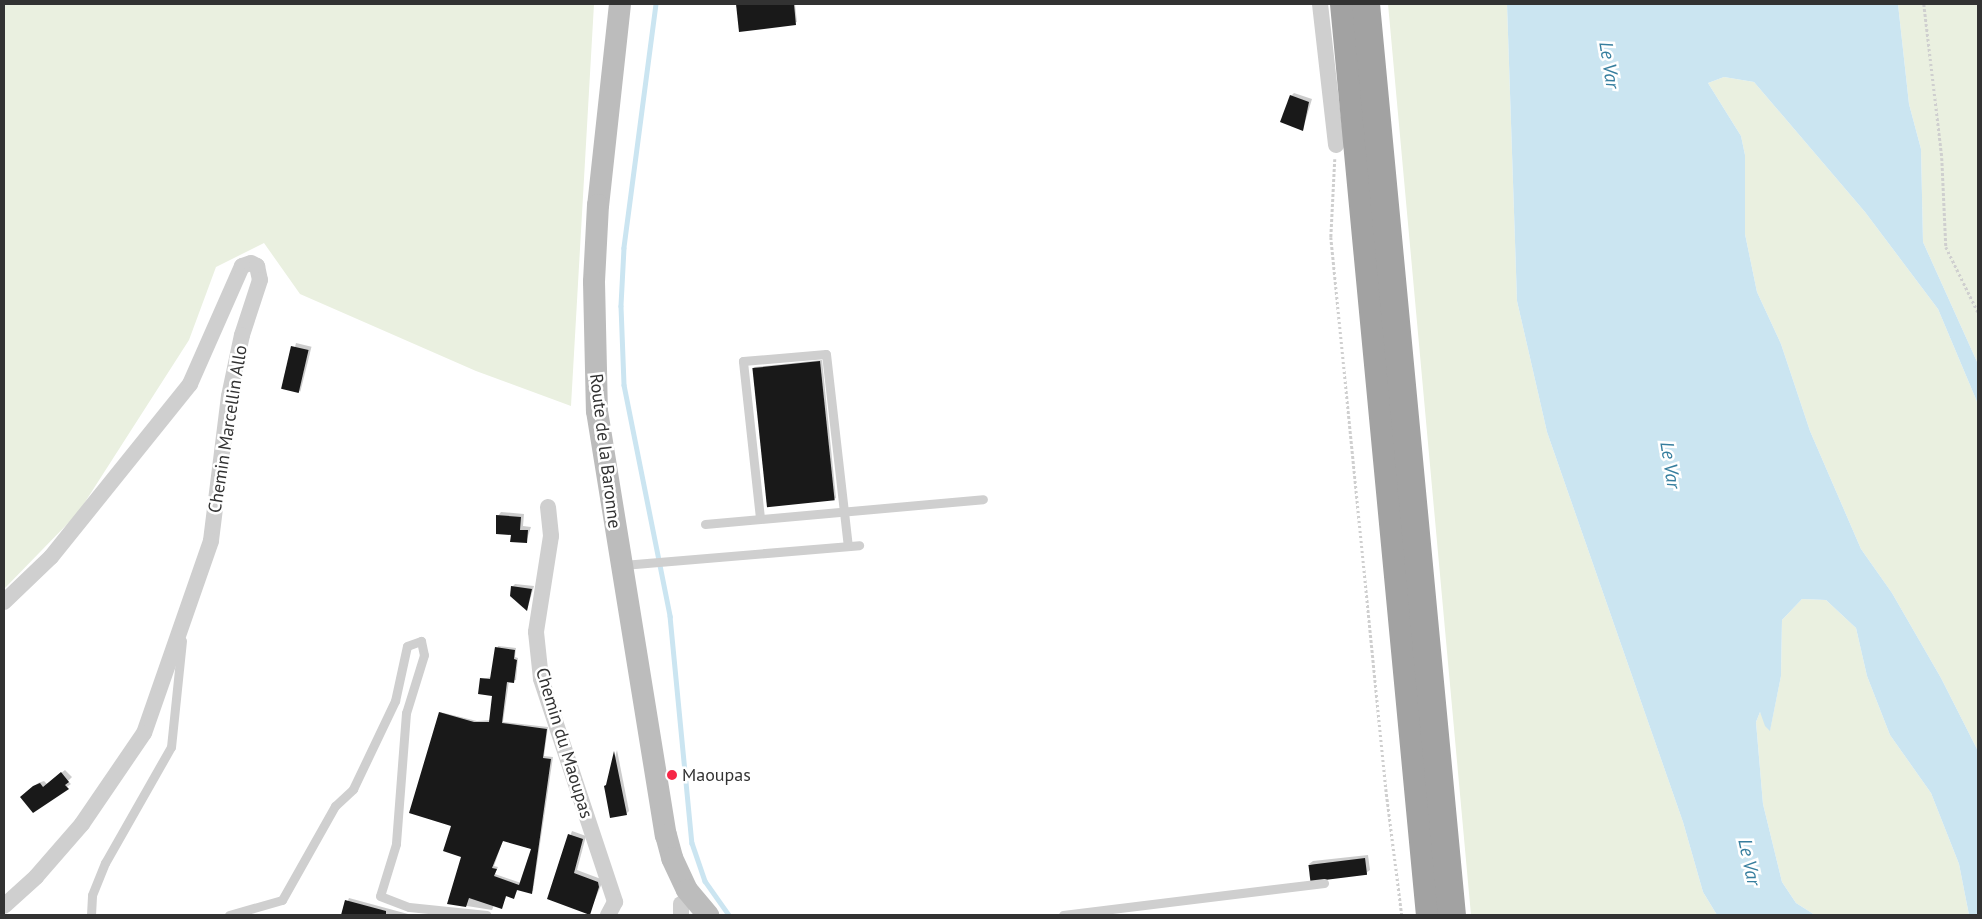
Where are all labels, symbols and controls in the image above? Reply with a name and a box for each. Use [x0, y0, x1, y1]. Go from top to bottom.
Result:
water label: Le Var [1594, 40, 1624, 90]
street label: Chemin Marcellin Allo [204, 343, 252, 515]
street label: Route de la Baronne [585, 372, 625, 530]
water label: Le Var [1655, 440, 1685, 490]
street label: Chemin du Maoupas [531, 665, 597, 821]
place label: Maoupas [682, 764, 751, 786]
marker: Maoupas [666, 769, 678, 781]
water label: Le Var [1733, 836, 1765, 888]

